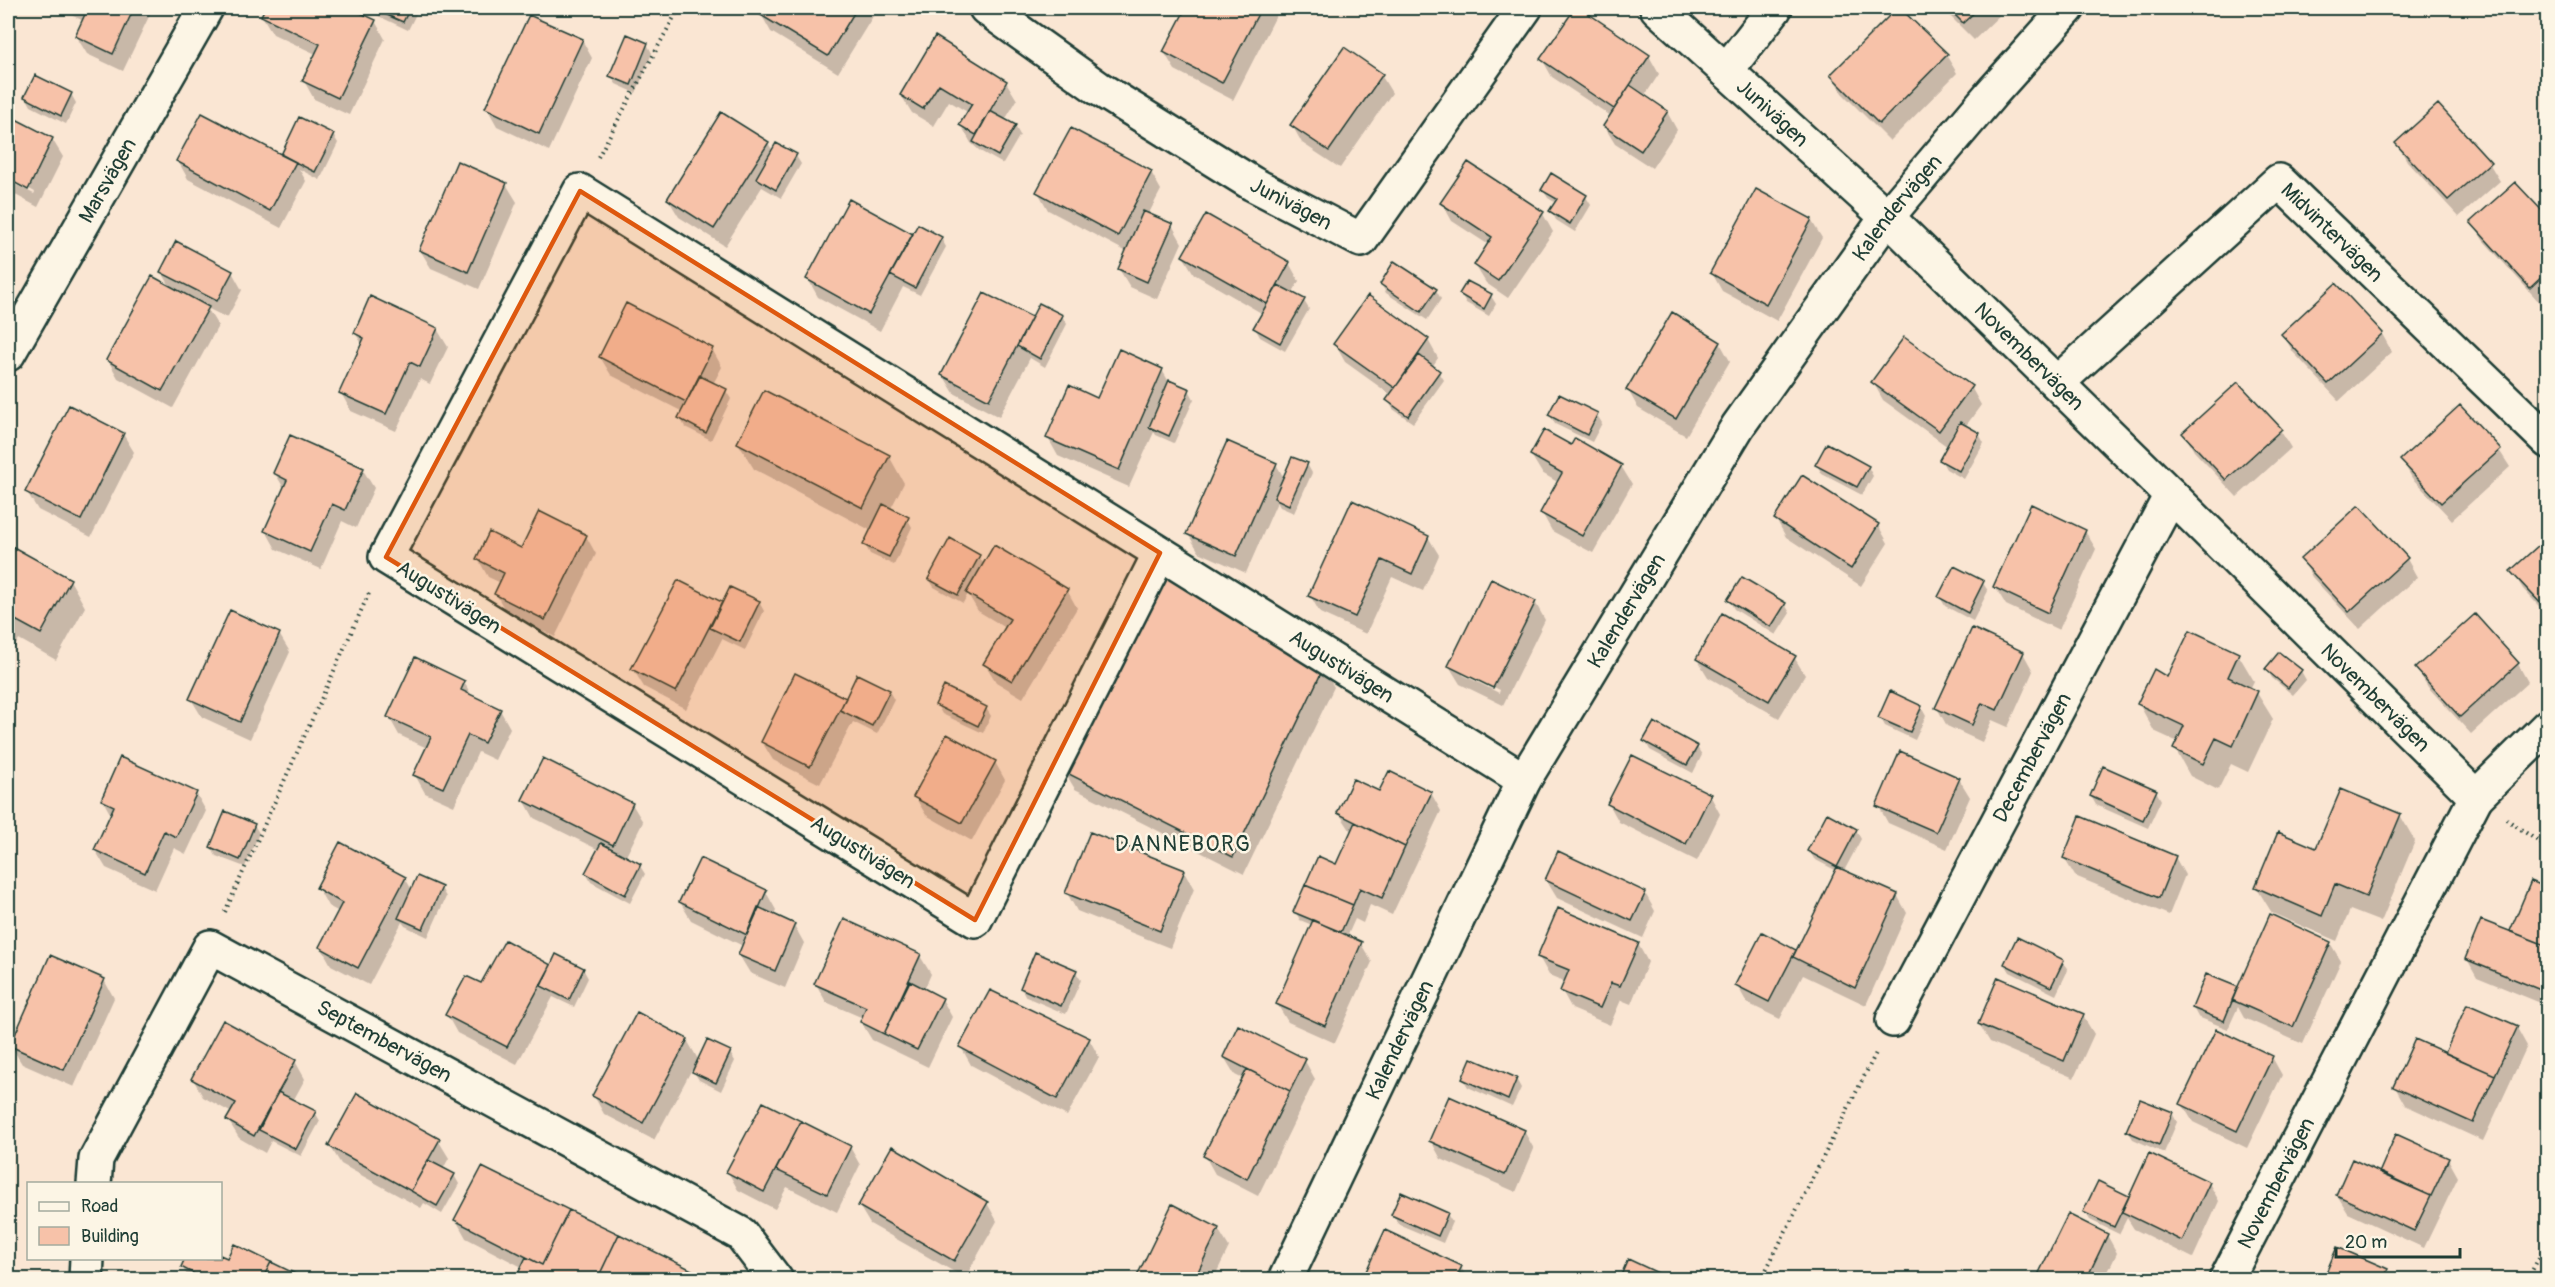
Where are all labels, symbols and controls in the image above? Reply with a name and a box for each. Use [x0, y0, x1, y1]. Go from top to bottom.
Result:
street label: Junivägen [1730, 73, 1814, 153]
street label: Marsvägen [73, 133, 143, 228]
street label: Kalendervägen [1847, 149, 1948, 267]
street label: Junivägen [1245, 172, 1337, 237]
street label: Midvintervägen [2275, 177, 2389, 288]
street label: Novembervägen [1968, 297, 2090, 417]
street label: Kalendervägen [1582, 549, 1672, 673]
street label: Augustivägen [391, 555, 506, 640]
street label: Augustivägen [1284, 624, 1399, 710]
street label: Novembervägen [2315, 638, 2436, 758]
street label: Decembervägen [1987, 688, 2078, 827]
street label: Augustivägen [805, 810, 920, 895]
district label: DANNEBORG [1115, 830, 1251, 858]
street label: Kalendervägen [1360, 976, 1440, 1104]
street label: Septembervägen [312, 994, 456, 1089]
street label: Novembervägen [2232, 1113, 2321, 1253]
legend [27, 1182, 222, 1260]
text: Road [81, 1195, 118, 1218]
scale bar [2336, 1221, 2460, 1259]
text: Building [81, 1225, 139, 1248]
text: 20 m [2345, 1231, 2387, 1254]

